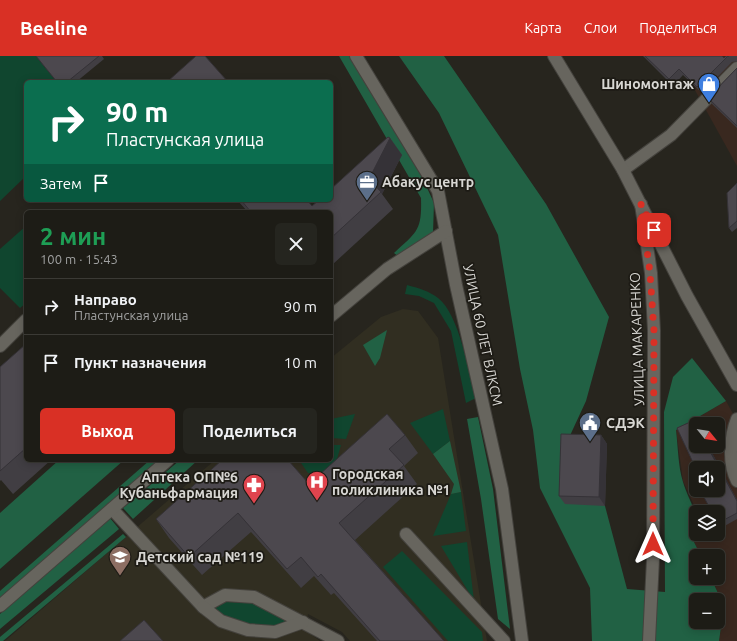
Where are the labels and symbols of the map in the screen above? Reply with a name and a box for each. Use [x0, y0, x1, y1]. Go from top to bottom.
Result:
shop icon: Шиномонтаж [696, 71, 722, 104]
place label: Шиномонтаж [601, 76, 694, 92]
office icon: Абакус центр [354, 169, 380, 202]
place label: Абакус центр [382, 174, 474, 190]
pin [637, 213, 671, 247]
street label: УЛИЦА 60 ЛЕТ ВЛКСМ [460, 263, 506, 407]
street label: УЛИЦА МАКАРЕНКО [627, 272, 647, 406]
public building icon: СДЭК [577, 410, 603, 443]
place label: СДЭК [606, 415, 646, 431]
north arrow [689, 417, 725, 453]
place label: Городская поликлиника №1 [332, 466, 450, 498]
place label: Аптека ОП№6 Кубаньфармация [119, 469, 238, 501]
hospital icon: Городская поликлиника №1 [304, 469, 330, 502]
pharmacy icon: Аптека ОП№6 Кубаньфармация [241, 472, 267, 505]
position arrow [632, 523, 674, 565]
school or university icon: Детский сад №119 [107, 544, 133, 577]
place label: Детский сад №119 [136, 549, 264, 565]

